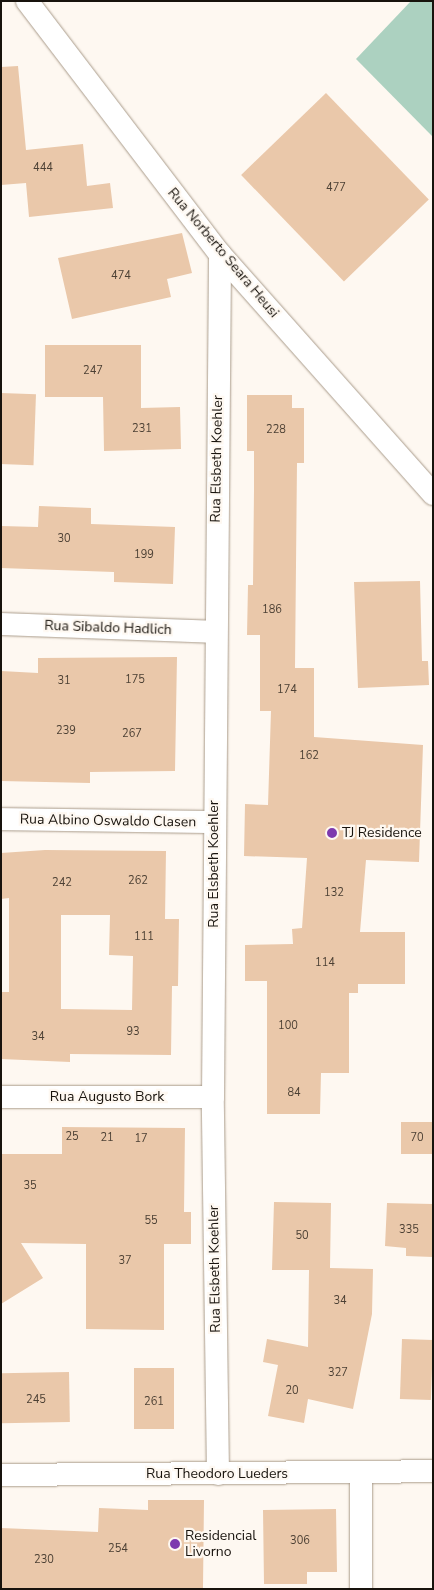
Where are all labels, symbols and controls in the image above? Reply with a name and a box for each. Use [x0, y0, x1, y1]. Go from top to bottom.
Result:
house number: 444 [33, 161, 53, 175]
house number: 477 [326, 181, 346, 195]
street label: Rua Norberto Seara Heusi [164, 185, 282, 321]
house number: 474 [111, 269, 131, 283]
house number: 247 [83, 364, 103, 378]
street label: Rua Elsbeth Koehler [207, 395, 227, 523]
house number: 231 [132, 422, 152, 436]
house number: 228 [266, 423, 286, 437]
house number: 30 [57, 532, 71, 546]
house number: 199 [134, 548, 154, 562]
house number: 186 [262, 603, 282, 617]
street label: Rua Sibaldo Hadlich [44, 617, 172, 639]
house number: 175 [125, 673, 145, 687]
house number: 31 [57, 674, 71, 688]
house number: 174 [277, 683, 297, 697]
house number: 239 [56, 724, 76, 738]
house number: 267 [122, 727, 142, 741]
house number: 162 [299, 749, 319, 763]
street label: Rua Elsbeth Koehler [206, 800, 222, 928]
street label: Rua Albino Oswaldo Clasen [20, 811, 196, 831]
place label: TJ Residence [342, 825, 422, 841]
marker: TJ Residence [326, 827, 338, 839]
house number: 262 [128, 874, 148, 888]
house number: 242 [52, 876, 72, 890]
house number: 132 [324, 886, 344, 900]
house number: 111 [134, 930, 154, 944]
house number: 114 [315, 956, 335, 970]
house number: 100 [278, 1019, 298, 1033]
house number: 93 [126, 1025, 140, 1039]
house number: 34 [31, 1030, 45, 1044]
house number: 84 [287, 1086, 301, 1100]
street label: Rua Augusto Bork [50, 1089, 164, 1105]
house number: 25 [65, 1130, 79, 1144]
house number: 21 [100, 1131, 114, 1145]
house number: 70 [410, 1131, 424, 1145]
house number: 17 [134, 1132, 148, 1146]
house number: 35 [23, 1179, 37, 1193]
street label: Rua Elsbeth Koehler [205, 1205, 225, 1333]
house number: 55 [144, 1214, 158, 1228]
house number: 335 [399, 1223, 419, 1237]
house number: 50 [295, 1229, 309, 1243]
house number: 37 [118, 1254, 132, 1268]
house number: 34 [333, 1294, 347, 1308]
house number: 327 [328, 1366, 348, 1380]
house number: 20 [285, 1384, 299, 1398]
house number: 245 [26, 1393, 46, 1407]
house number: 261 [144, 1395, 164, 1409]
street label: Rua Theodoro Lueders [146, 1466, 288, 1482]
place label: Residencial Livorno [185, 1528, 256, 1560]
house number: 306 [290, 1534, 310, 1548]
marker: Residencial Livorno [169, 1538, 181, 1550]
house number: 254 [108, 1542, 128, 1556]
house number: 230 [34, 1553, 54, 1567]

